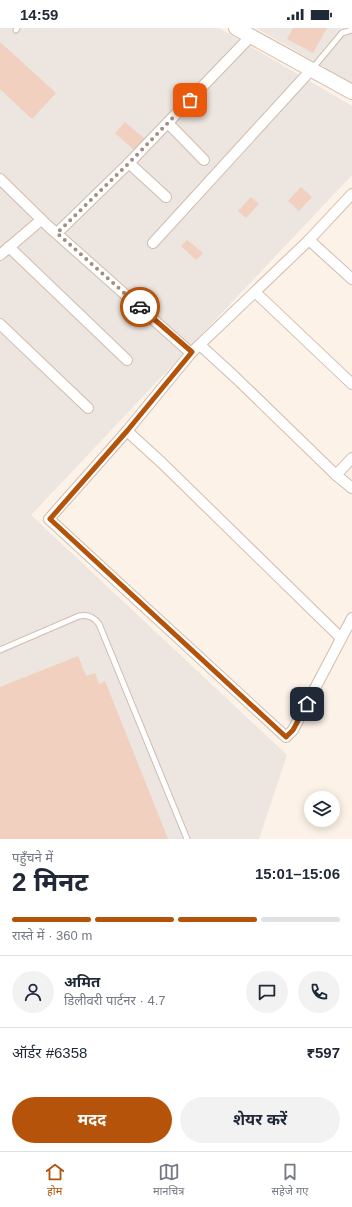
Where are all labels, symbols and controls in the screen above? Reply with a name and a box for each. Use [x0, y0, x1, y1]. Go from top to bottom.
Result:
text: 14:59 [20, 6, 58, 23]
pin [173, 83, 207, 117]
icon: bag [179, 89, 201, 111]
courier [120, 287, 160, 327]
icon: car [129, 296, 151, 318]
pin [290, 687, 324, 721]
icon: home [296, 693, 318, 715]
map controls [304, 791, 340, 827]
button: layers [304, 791, 340, 827]
text: पहुँचने में [12, 850, 53, 865]
text: 15:01–15:06 [255, 865, 340, 882]
text: 2 मिनट [12, 867, 88, 897]
text: रास्ते में · 360 m [12, 928, 92, 943]
button: person [12, 971, 54, 1013]
button: chat [246, 971, 288, 1013]
button: phone [298, 971, 340, 1013]
text: अमित [64, 973, 100, 990]
text: डिलीवरी पार्टनर · 4.7 [64, 993, 166, 1008]
text: ऑर्डर #6358 [12, 1044, 87, 1061]
text: ₹597 [306, 1044, 340, 1061]
button: मदद [12, 1097, 172, 1143]
button: शेयर करें [180, 1097, 340, 1143]
tab: होम [44, 1161, 66, 1199]
tab: मानचित्र [153, 1161, 184, 1199]
tab: सहेजे गए [272, 1161, 308, 1199]

